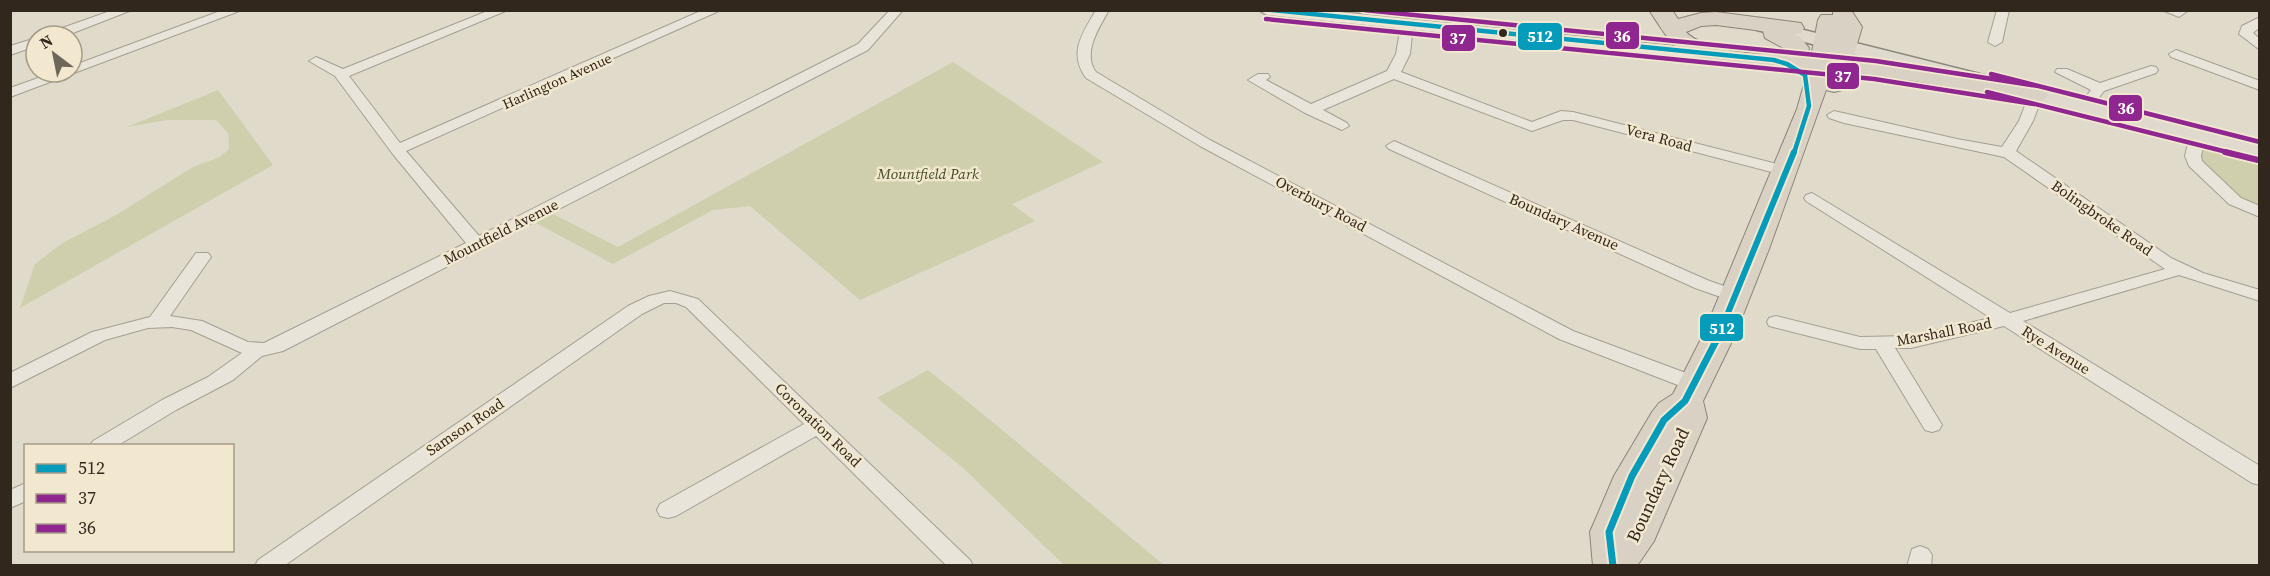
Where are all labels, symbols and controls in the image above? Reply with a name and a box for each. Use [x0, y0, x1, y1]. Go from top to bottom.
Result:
line badge: 36 [1605, 21, 1640, 50]
line badge: 512 [1517, 22, 1563, 51]
north arrow [24, 24, 84, 84]
line badge: 37 [1441, 24, 1476, 52]
text: 512 [1527, 25, 1553, 47]
text: 36 [1613, 25, 1631, 47]
text: 37 [1449, 27, 1467, 49]
unlabelled marker [1497, 27, 1509, 39]
text: N [35, 29, 57, 54]
street label: Harlington Avenue [499, 48, 615, 114]
line badge: 37 [1826, 62, 1860, 90]
text: 37 [1834, 65, 1852, 87]
line badge: 36 [2108, 94, 2143, 122]
text: 36 [2117, 97, 2135, 119]
street label: Vera Road [1624, 119, 1695, 157]
park label: Mountfield Park [876, 163, 980, 184]
street label: Overbury Road [1272, 171, 1371, 237]
street label: Bolingbroke Road [2047, 175, 2158, 261]
street label: Boundary Avenue [1506, 188, 1623, 255]
street label: Mountfield Avenue [440, 193, 562, 270]
street label: Marshall Road [1895, 312, 1994, 351]
line badge: 512 [1699, 313, 1744, 342]
text: 512 [1709, 317, 1735, 339]
street label: Rye Avenue [2018, 320, 2095, 379]
street label: Coronation Road [770, 378, 867, 472]
street label: Samson Road [422, 392, 508, 460]
street label: Boundary Road [1620, 424, 1695, 546]
legend [24, 444, 234, 552]
text: 512 [78, 455, 105, 480]
text: 37 [78, 485, 96, 510]
text: 36 [78, 515, 96, 540]

